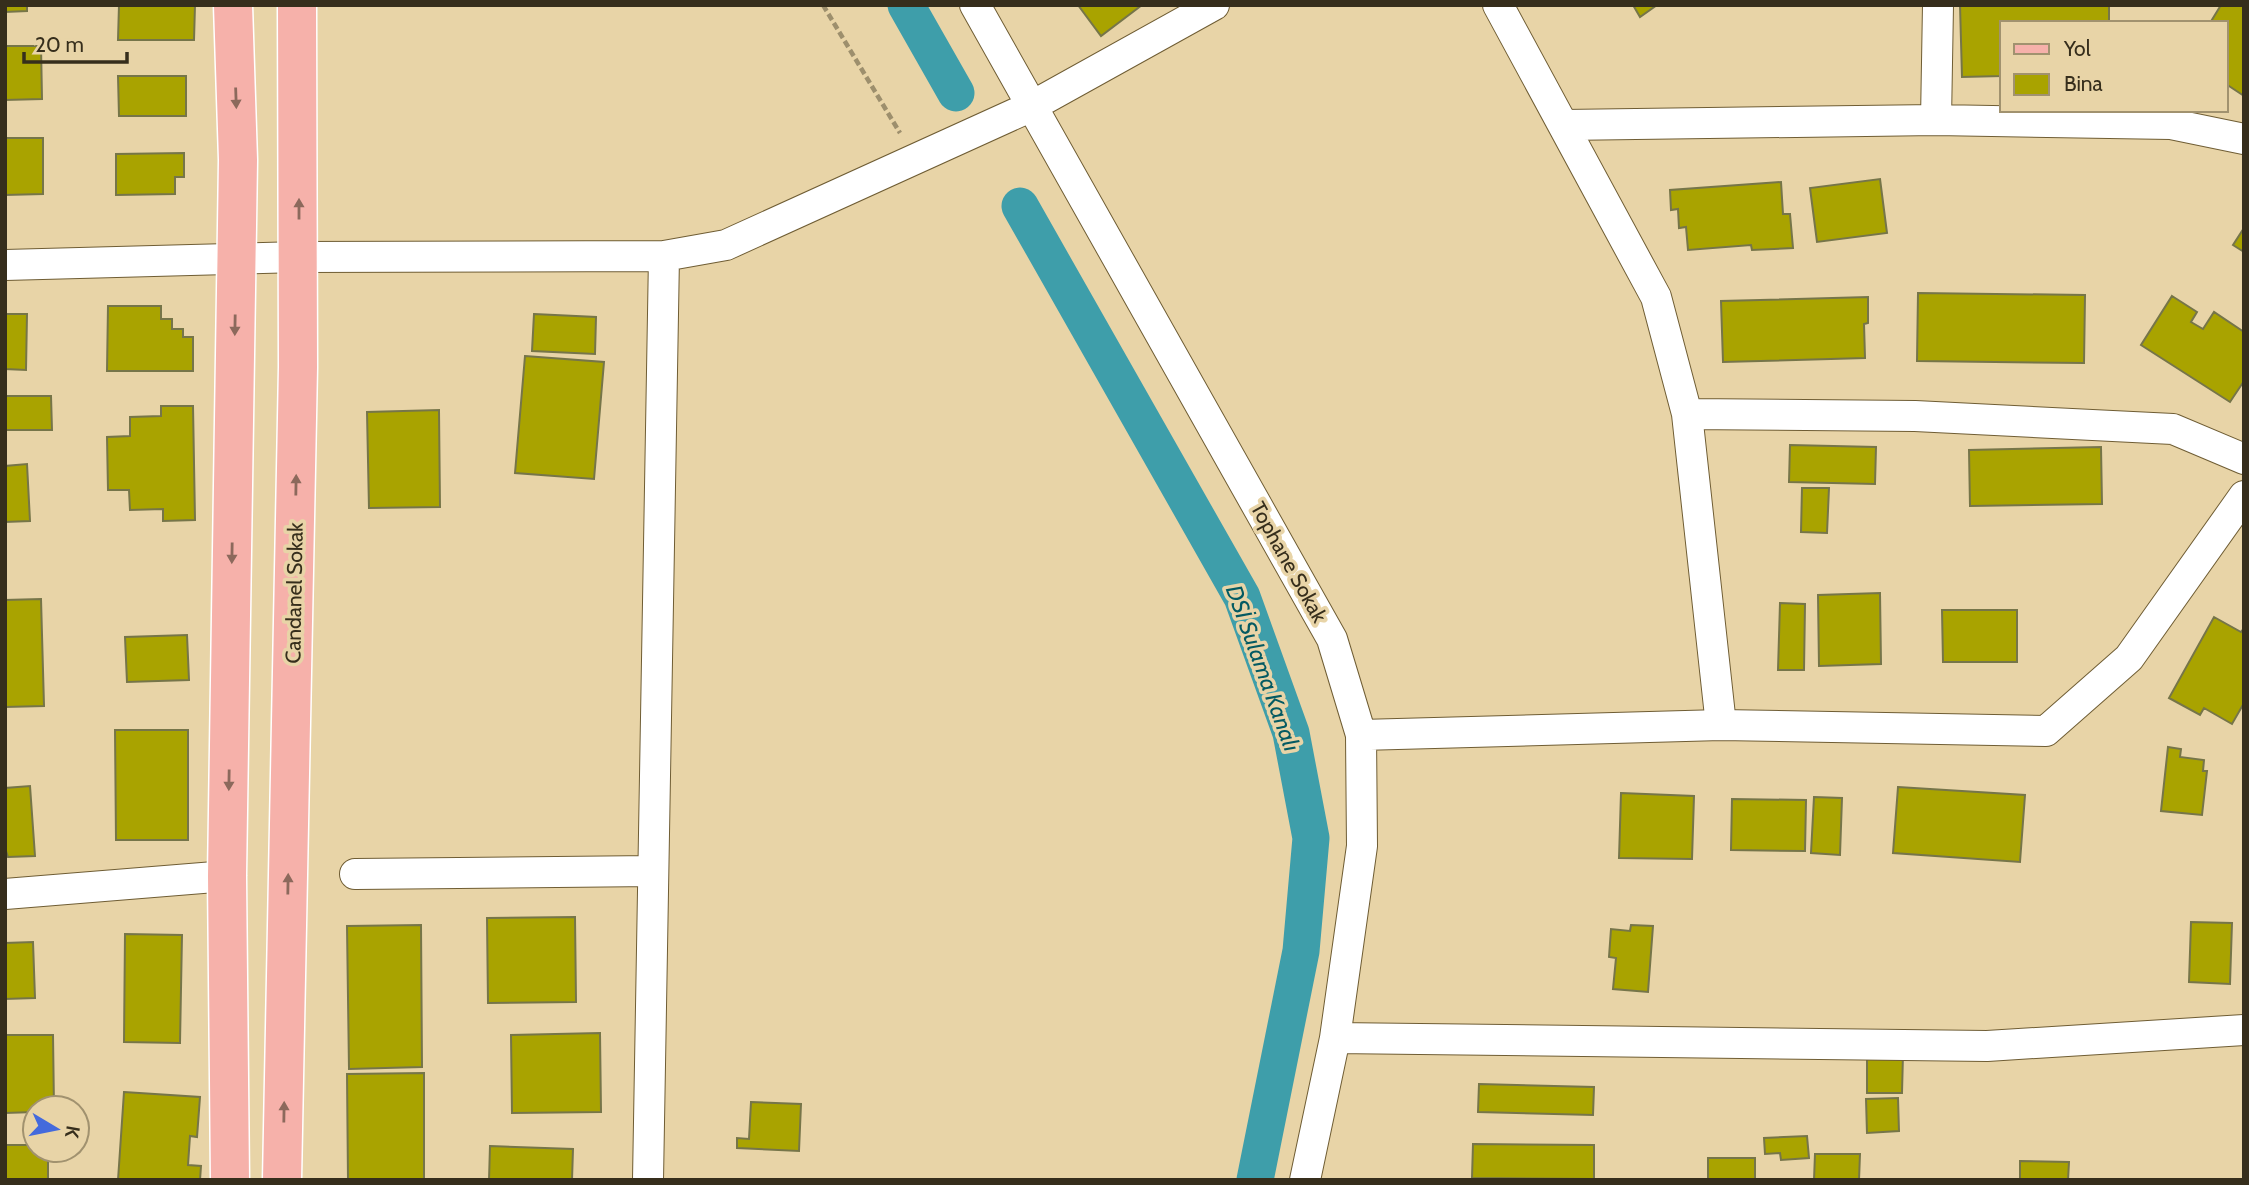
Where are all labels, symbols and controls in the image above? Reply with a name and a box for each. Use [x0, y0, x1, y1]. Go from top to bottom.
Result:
scale bar [24, 21, 128, 65]
legend [2000, 21, 2228, 112]
text: 20 m [35, 32, 84, 57]
text: Yol [2063, 36, 2091, 61]
text: Bina [2064, 71, 2103, 96]
one-way arrow [230, 87, 241, 109]
one-way arrow [293, 197, 305, 219]
one-way arrow [229, 315, 241, 337]
one-way arrow [290, 474, 301, 496]
street label: Tophane Sokak [1246, 497, 1333, 627]
street label: Candanel Sokak [280, 522, 308, 664]
one-way arrow [227, 542, 238, 564]
water label: DSİ Sulama Kanalı [1220, 581, 1306, 755]
one-way arrow [223, 770, 235, 792]
one-way arrow [282, 873, 294, 895]
north arrow [21, 1094, 91, 1164]
one-way arrow [278, 1100, 289, 1122]
text: K [60, 1124, 85, 1140]

